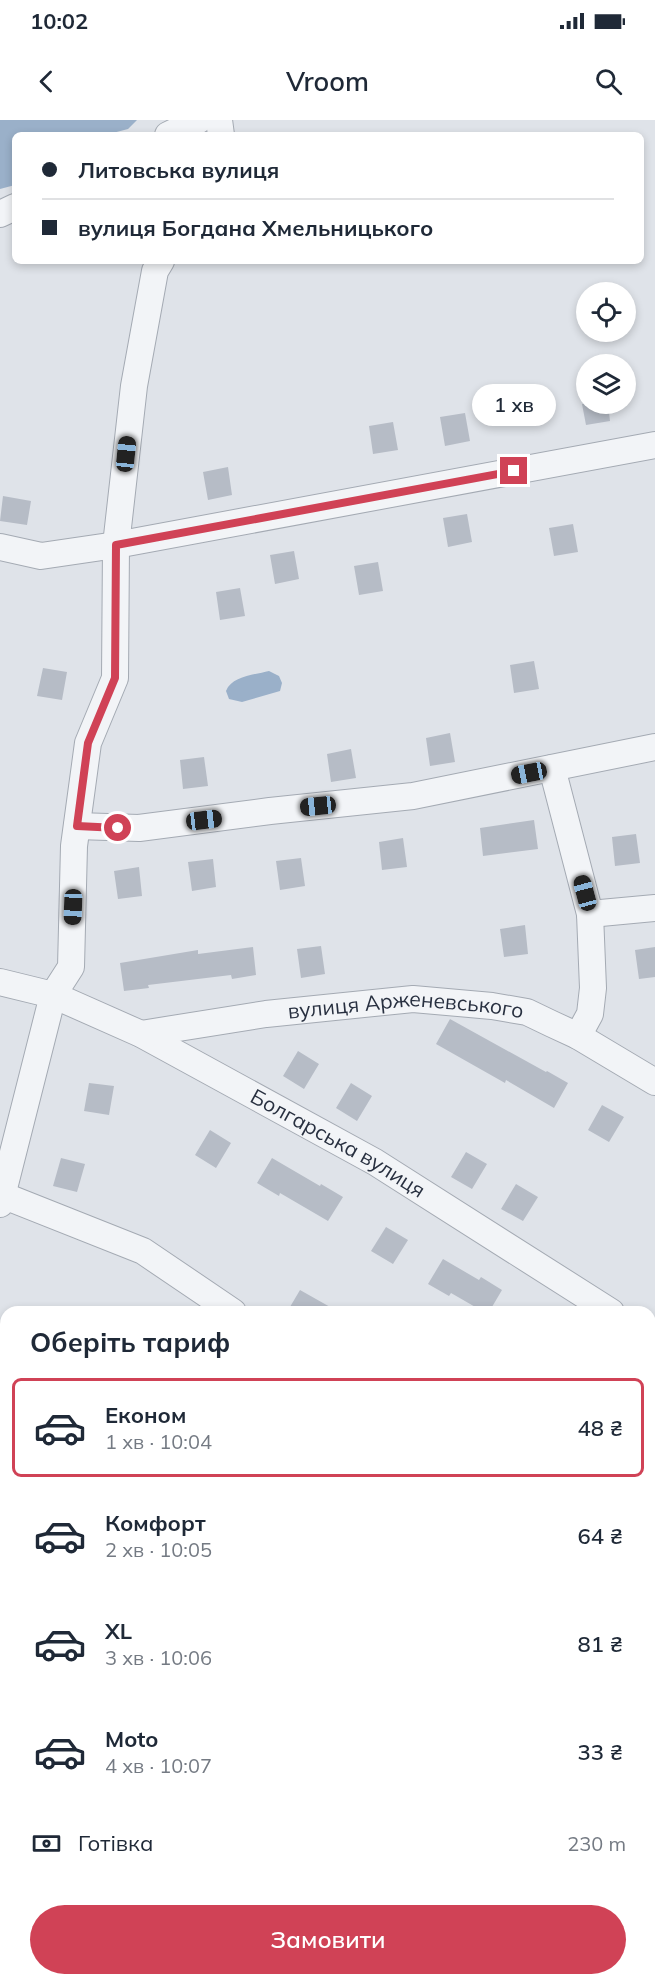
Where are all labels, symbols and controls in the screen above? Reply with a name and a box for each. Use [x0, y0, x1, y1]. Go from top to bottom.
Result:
text: 10:02 [30, 7, 88, 35]
text: Vroom [286, 64, 369, 98]
icon: back [30, 65, 63, 98]
icon: search [592, 65, 625, 98]
text: Литовська вулиця [78, 156, 279, 184]
text: вулиця Богдана Хмельницького [78, 214, 433, 242]
map controls [576, 282, 636, 414]
button: locate [576, 282, 636, 342]
button: layers [576, 354, 636, 414]
callout: 1 хв [472, 384, 556, 426]
text: 1 хв [494, 392, 534, 417]
car [115, 435, 137, 473]
route end [500, 457, 527, 484]
car [510, 761, 548, 785]
car [299, 795, 337, 817]
car [185, 809, 223, 831]
route start [104, 814, 131, 841]
car [572, 873, 598, 913]
car [63, 889, 83, 925]
street label: вулиця Арженевського [286, 985, 526, 1024]
street label: Болгарська вулиця [246, 1083, 431, 1203]
text: Оберіть тариф [30, 1325, 230, 1359]
icon: car [33, 1401, 87, 1455]
text: Економ [105, 1401, 186, 1429]
text: 48 ₴ [578, 1414, 623, 1442]
text: 1 хв · 10:04 [105, 1429, 212, 1454]
icon: car [33, 1509, 87, 1563]
text: Комфорт [105, 1509, 206, 1537]
text: 64 ₴ [578, 1522, 623, 1550]
text: 2 хв · 10:05 [105, 1537, 212, 1562]
icon: car [33, 1617, 87, 1671]
text: XL [105, 1617, 132, 1645]
text: 81 ₴ [578, 1630, 623, 1658]
text: 3 хв · 10:06 [105, 1645, 212, 1670]
icon: car [33, 1725, 87, 1779]
text: Moto [105, 1725, 158, 1753]
text: 33 ₴ [578, 1738, 623, 1766]
text: 4 хв · 10:07 [105, 1753, 212, 1778]
icon: cash [30, 1827, 63, 1860]
text: Готівка [78, 1829, 153, 1857]
text: 230 m [567, 1831, 626, 1856]
button: Замовити [30, 1905, 626, 1974]

